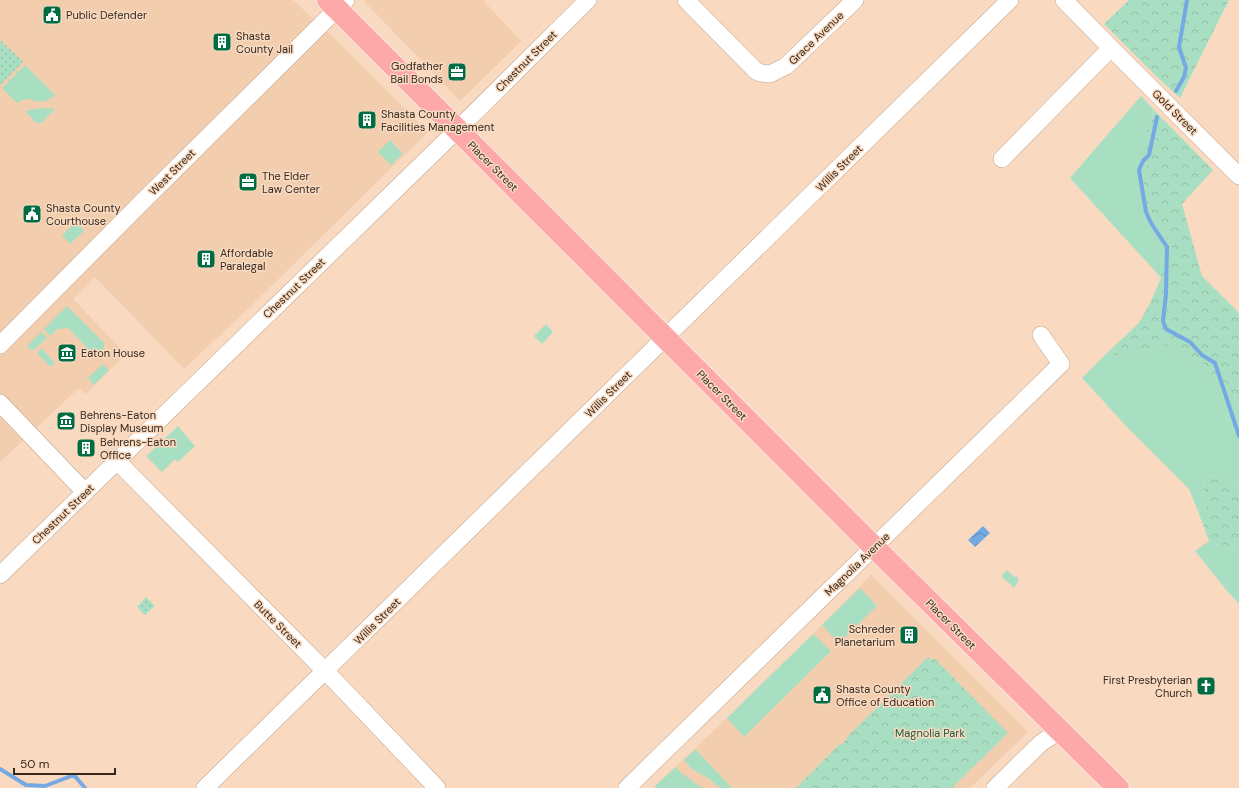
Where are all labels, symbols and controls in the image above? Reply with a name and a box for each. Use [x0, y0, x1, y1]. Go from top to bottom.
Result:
public building icon: Public Defender [41, 4, 63, 26]
place label: Public Defender [66, 8, 147, 22]
street label: Grace Avenue [786, 8, 846, 68]
street label: Chestnut Street [492, 27, 560, 95]
place label: Shasta County Jail [236, 29, 293, 56]
building icon: Shasta County Jail [211, 31, 233, 53]
place label: Godfather Bail Bonds [390, 59, 443, 86]
office icon: Godfather Bail Bonds [446, 61, 468, 83]
street label: Gold Street [1149, 86, 1201, 138]
place label: Shasta County Facilities Management [381, 107, 495, 134]
building icon: Shasta County Facilities Management [356, 109, 378, 131]
street label: Placer Street [465, 138, 521, 194]
street label: Willis Street [813, 142, 865, 194]
street label: West Street [146, 146, 198, 198]
place label: The Elder Law Center [262, 169, 320, 196]
office icon: The Elder Law Center [237, 171, 259, 193]
place label: Shasta County Courthouse [46, 201, 121, 228]
public building icon: Shasta County Courthouse [21, 203, 43, 225]
place label: Affordable Paralegal [220, 246, 273, 273]
building icon: Affordable Paralegal [195, 248, 217, 270]
street label: Chestnut Street [260, 255, 328, 321]
museum icon: Eaton House [56, 342, 78, 364]
place label: Eaton House [81, 346, 145, 360]
street label: Placer Street [694, 367, 750, 423]
street label: Willis Street [582, 368, 634, 420]
place label: Behrens-Eaton Display Museum [80, 408, 164, 435]
museum icon: Behrens-Eaton Display Museum [55, 410, 77, 432]
place label: Behrens-Eaton Office [100, 435, 176, 462]
building icon: Behrens-Eaton Office [75, 437, 97, 459]
street label: Chestnut Street [29, 481, 97, 547]
street label: Magnolia Avenue [821, 529, 893, 599]
street label: Willis Street [351, 595, 403, 647]
street label: Placer Street [923, 596, 979, 652]
street label: Butte Street [251, 597, 305, 651]
place label: Schreder Planetarium [835, 622, 895, 649]
building icon: Schreder Planetarium [898, 624, 920, 646]
place label: First Presbyterian Church [1103, 673, 1192, 700]
church icon: First Presbyterian Church [1195, 675, 1217, 697]
place label: Shasta County Office of Education [836, 682, 934, 709]
public building icon: Shasta County Office of Education [811, 684, 833, 706]
park label: Magnolia Park [895, 726, 965, 740]
scale bar [14, 750, 115, 776]
text: 50 m [20, 756, 49, 772]

